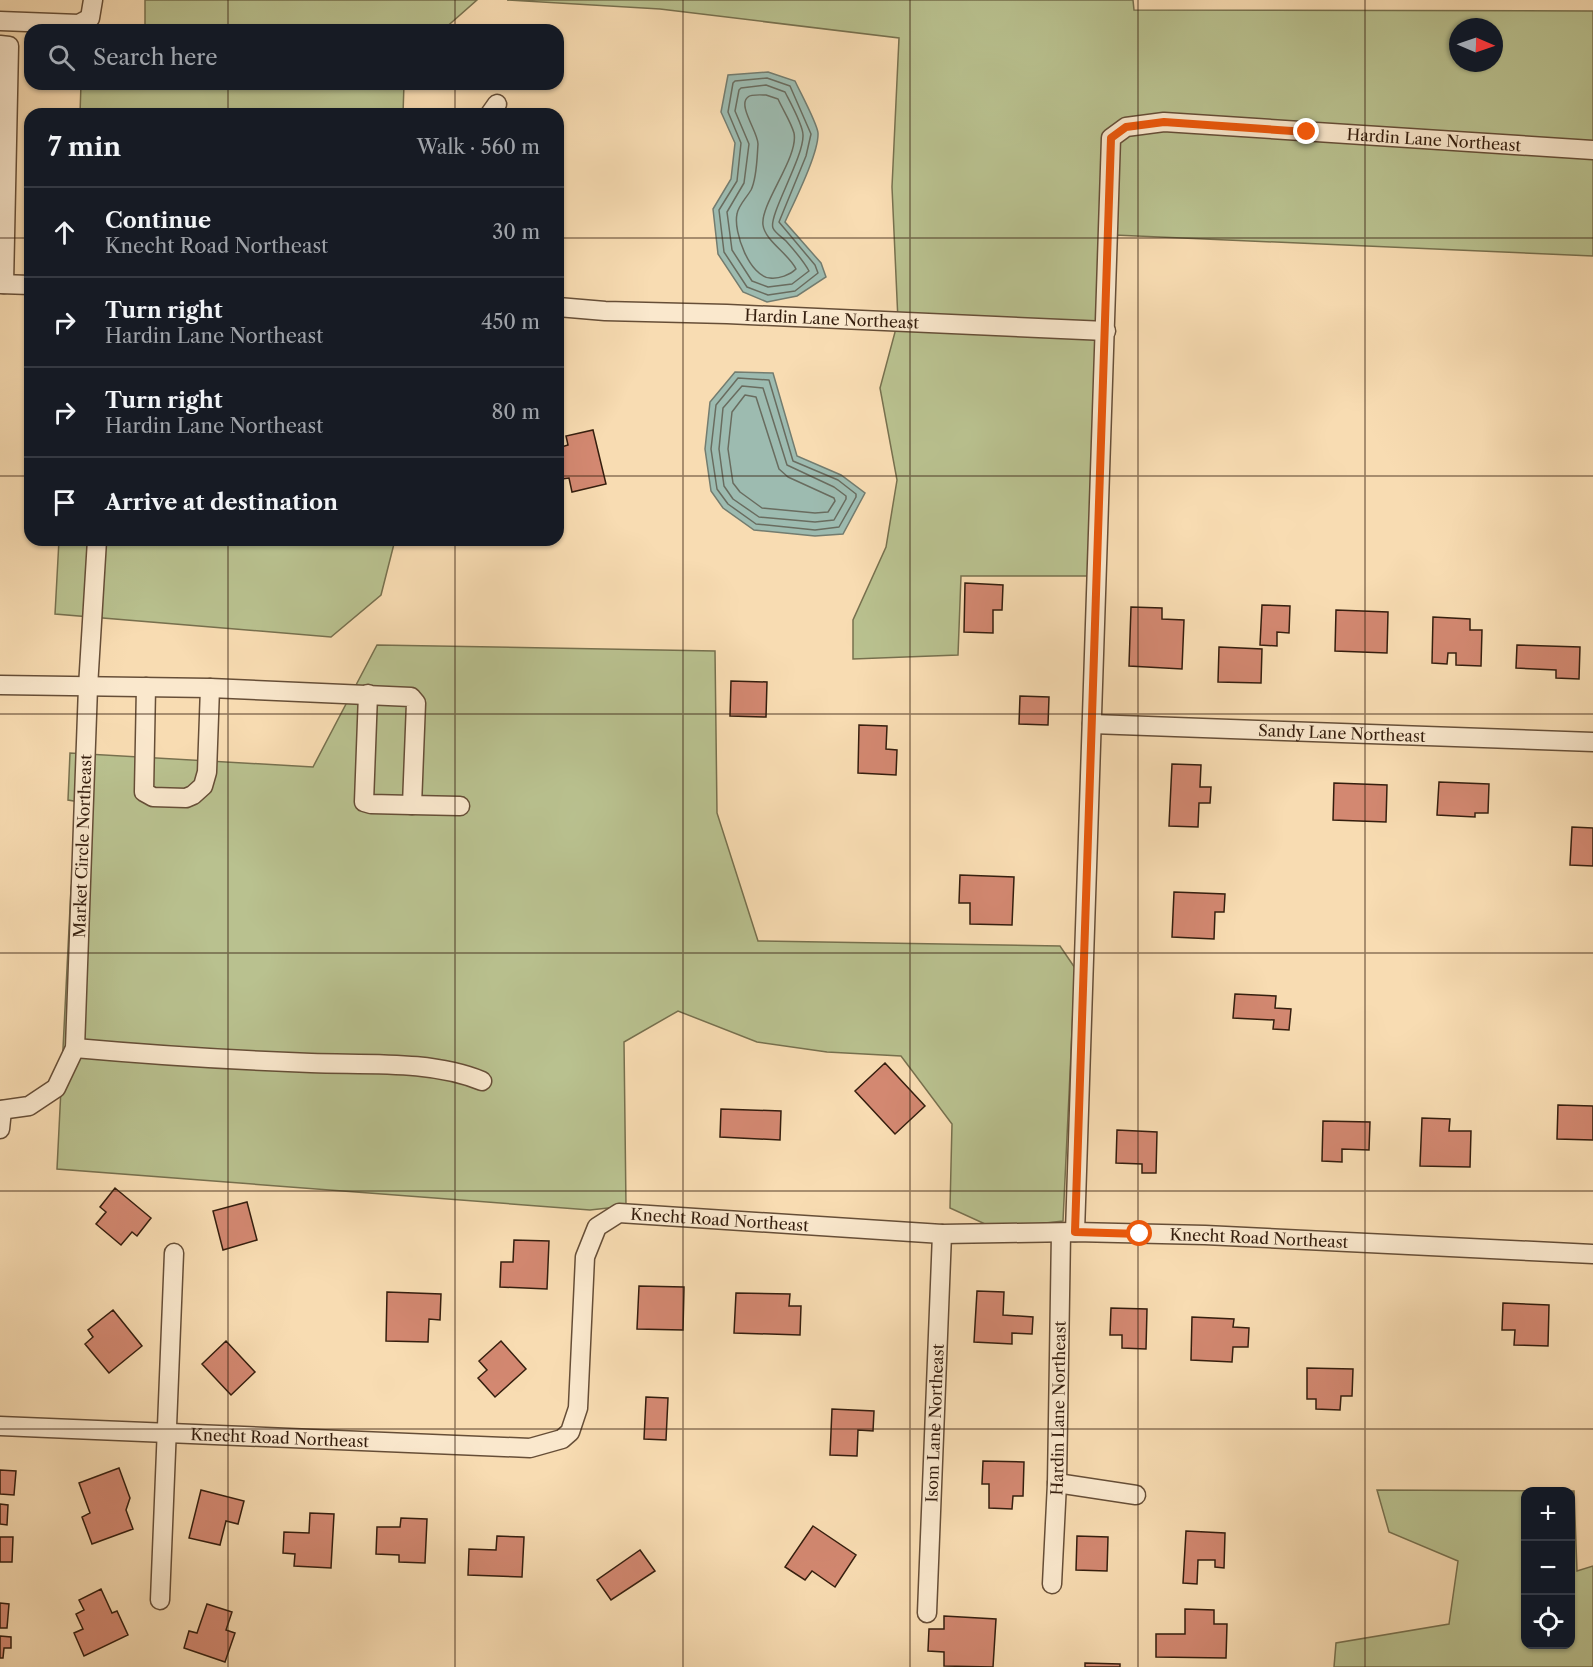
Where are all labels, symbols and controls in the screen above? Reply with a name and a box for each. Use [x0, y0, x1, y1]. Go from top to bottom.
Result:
north arrow [1449, 18, 1503, 72]
search box [24, 24, 564, 90]
icon: search [45, 41, 78, 74]
text: Search here [93, 44, 218, 71]
route end [1293, 118, 1319, 144]
street label: Hardin Lane Northeast [1346, 124, 1522, 155]
text: 7 min [48, 131, 121, 163]
text: Walk · 560 m [417, 135, 540, 159]
text: Continue [105, 207, 211, 234]
icon: ahead [48, 216, 81, 249]
text: 30 m [492, 220, 540, 244]
text: Knecht Road Northeast [105, 234, 328, 258]
text: Turn right [105, 297, 223, 324]
street label: Hardin Lane Northeast [744, 305, 920, 333]
icon: right [48, 306, 81, 339]
text: 450 m [481, 310, 540, 334]
text: Hardin Lane Northeast [105, 324, 323, 348]
text: Turn right [105, 387, 223, 414]
icon: right [48, 396, 81, 429]
text: 80 m [492, 400, 540, 424]
text: Hardin Lane Northeast [105, 414, 323, 438]
icon: arrive [48, 486, 81, 519]
text: Arrive at destination [105, 489, 338, 516]
street label: Sandy Lane Northeast [1258, 720, 1426, 746]
street label: Market Circle Northeast [69, 754, 96, 938]
street label: Knecht Road Northeast [630, 1204, 810, 1235]
route start [1126, 1220, 1152, 1246]
street label: Knecht Road Northeast [1170, 1224, 1349, 1252]
street label: Hardin Lane Northeast [1046, 1320, 1070, 1496]
street label: Isom Lane Northeast [921, 1343, 948, 1503]
street label: Knecht Road Northeast [190, 1424, 370, 1451]
map controls [1521, 1487, 1575, 1649]
button: + [1521, 1487, 1575, 1541]
button: − [1521, 1541, 1575, 1595]
button: locate [1521, 1595, 1575, 1649]

